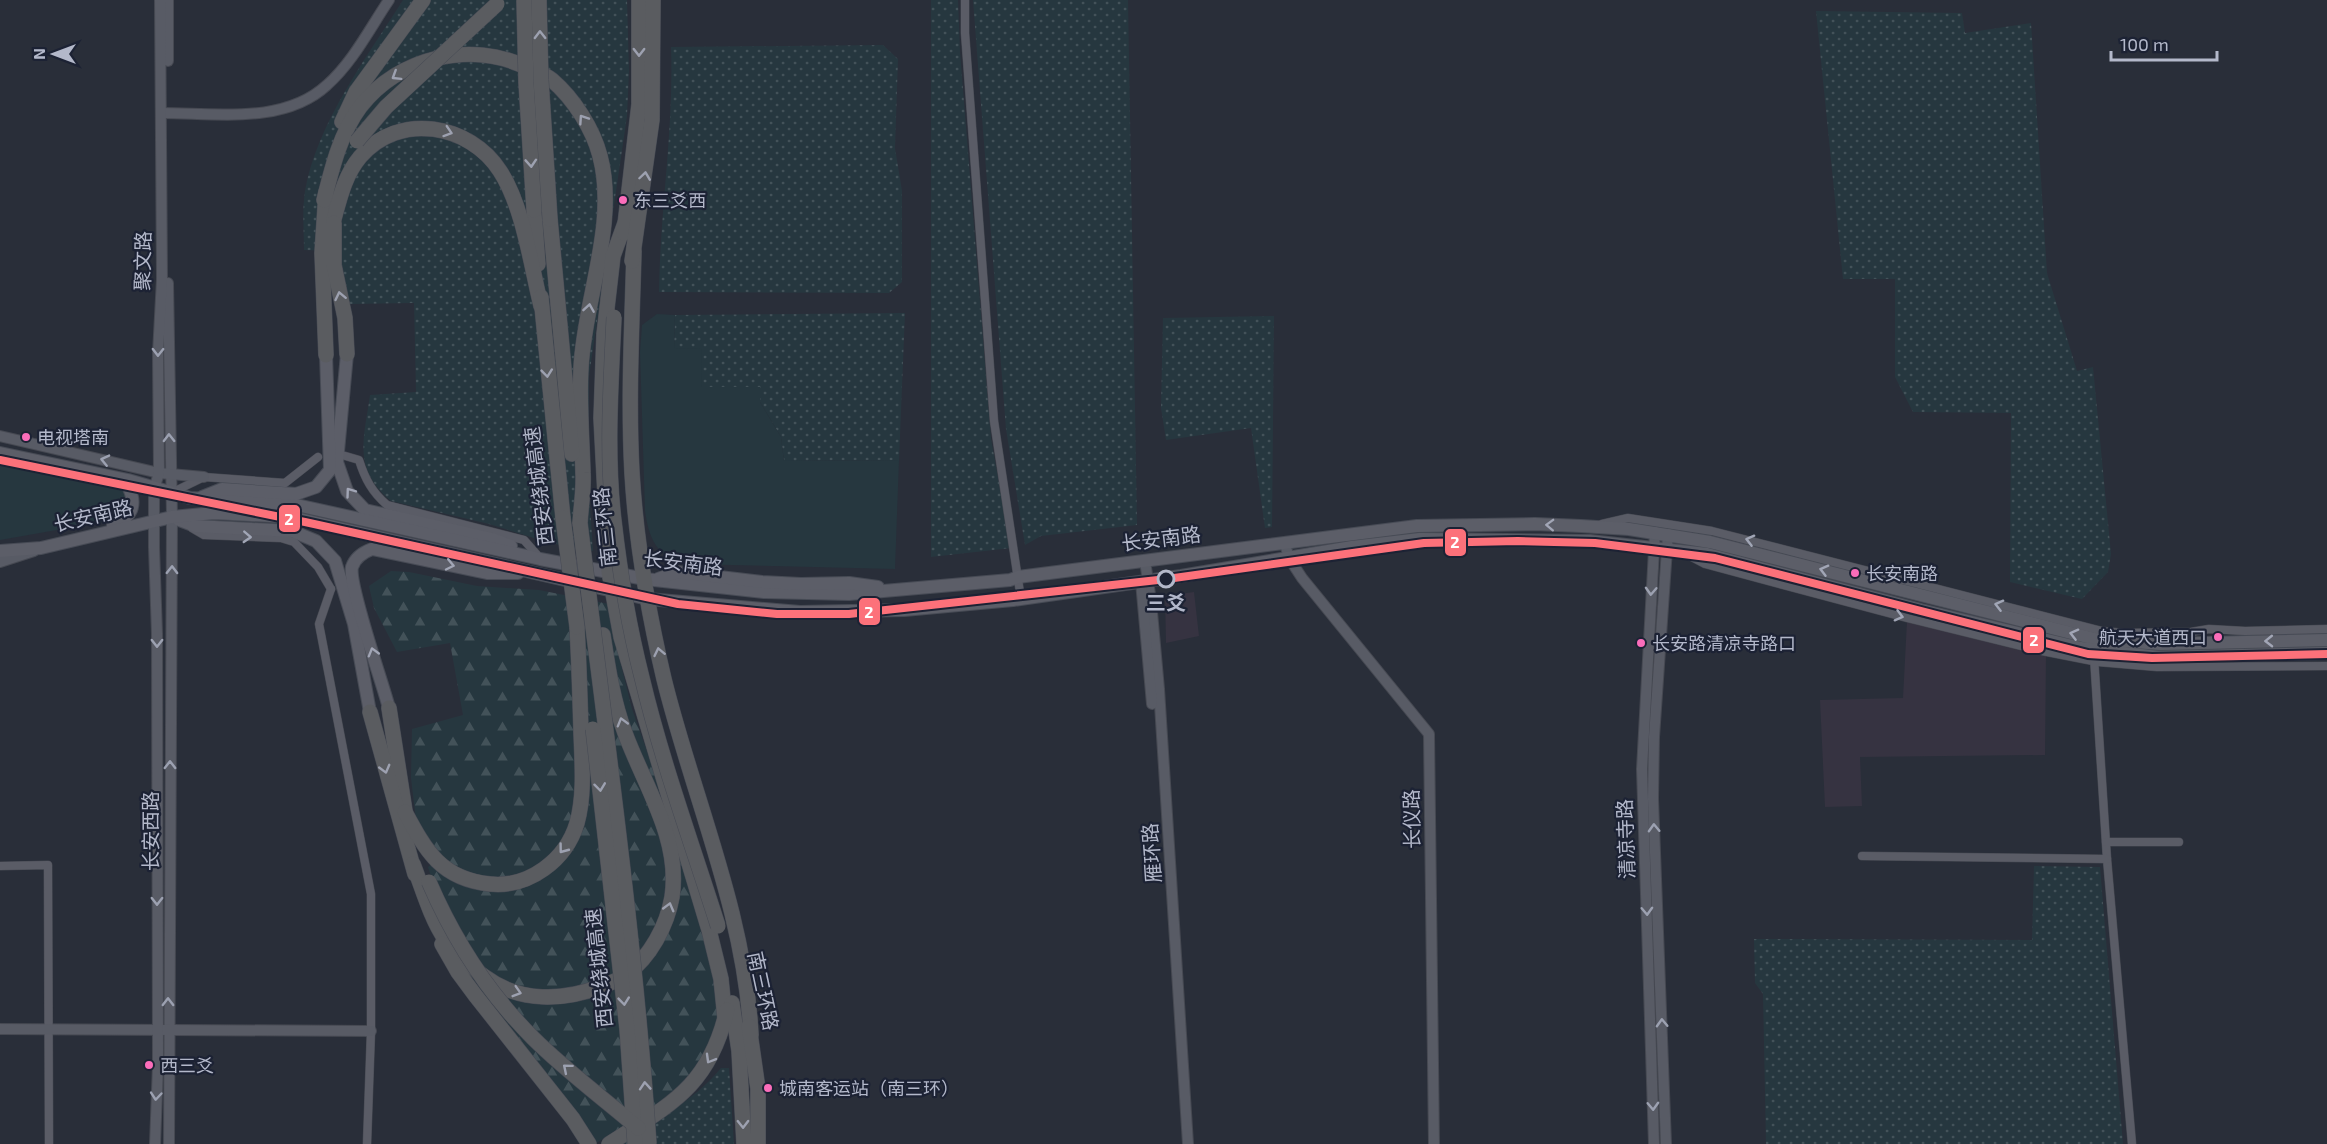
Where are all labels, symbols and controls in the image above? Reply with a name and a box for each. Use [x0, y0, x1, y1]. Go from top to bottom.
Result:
north arrow [24, 24, 84, 84]
scale bar [2111, 24, 2218, 62]
one-way arrow [534, 30, 546, 39]
text: 100 m [2120, 33, 2169, 55]
one-way arrow [633, 47, 645, 56]
text: N [29, 48, 48, 60]
one-way arrow [391, 69, 402, 80]
one-way arrow [579, 115, 590, 126]
one-way arrow [442, 124, 453, 137]
one-way arrow [524, 159, 537, 168]
one-way arrow [639, 172, 651, 181]
place label: 东三爻西 [634, 189, 706, 211]
marker: 东三爻西 [617, 194, 629, 206]
street label: 聚文路 [129, 231, 155, 291]
one-way arrow [334, 291, 347, 301]
one-way arrow [582, 304, 595, 314]
one-way arrow [152, 348, 165, 357]
one-way arrow [540, 369, 553, 378]
street label: 西安绕城高速 [519, 425, 557, 547]
place label: 电视塔南 [37, 426, 109, 448]
marker: 电视塔南 [20, 431, 32, 443]
one-way arrow [163, 434, 175, 443]
one-way arrow [100, 455, 110, 468]
street label: 南三环路 [588, 486, 620, 568]
one-way arrow [346, 488, 357, 499]
street label: 长安南路 [51, 494, 134, 536]
line badge: 2 [278, 504, 301, 533]
text: 2 [284, 509, 294, 528]
one-way arrow [1545, 518, 1554, 531]
street label: 长安南路 [1120, 521, 1202, 555]
line badge: 2 [1444, 528, 1467, 557]
one-way arrow [243, 530, 252, 543]
text: 2 [1450, 532, 1460, 551]
one-way arrow [1745, 534, 1755, 547]
street label: 长安南路 [642, 545, 724, 579]
one-way arrow [444, 558, 454, 571]
place label: 长安南路 [1866, 562, 1938, 584]
one-way arrow [166, 565, 178, 574]
one-way arrow [1819, 565, 1829, 578]
marker: 长安南路 [1849, 567, 1861, 579]
marker: 三爻 [1157, 570, 1175, 588]
one-way arrow [1645, 586, 1658, 595]
place label: 三爻 [1146, 590, 1186, 614]
line badge: 2 [858, 597, 881, 626]
one-way arrow [1994, 600, 2004, 613]
text: 2 [864, 602, 874, 621]
one-way arrow [1894, 608, 1904, 621]
line badge: 2 [2022, 626, 2045, 654]
place label: 航天大道西口 [2099, 626, 2207, 648]
one-way arrow [2069, 629, 2079, 642]
text: 2 [2029, 630, 2039, 649]
marker: 航天大道西口 [2212, 631, 2224, 643]
place label: 长安路清凉寺路口 [1652, 632, 1796, 654]
one-way arrow [2264, 635, 2273, 648]
marker: 长安路清凉寺路口 [1635, 637, 1647, 649]
one-way arrow [151, 639, 163, 648]
one-way arrow [368, 647, 380, 658]
one-way arrow [653, 647, 666, 657]
one-way arrow [617, 717, 629, 728]
one-way arrow [164, 760, 176, 769]
one-way arrow [378, 763, 390, 773]
one-way arrow [593, 782, 606, 791]
street label: 长仪路 [1398, 789, 1424, 849]
street label: 长安西路 [138, 791, 162, 871]
street label: 清凉寺路 [1612, 799, 1638, 879]
street label: 雁环路 [1137, 822, 1165, 884]
one-way arrow [1648, 823, 1661, 832]
one-way arrow [559, 842, 570, 853]
one-way arrow [151, 897, 163, 906]
one-way arrow [662, 902, 674, 913]
street label: 西安绕城高速 [580, 907, 616, 1029]
one-way arrow [1641, 907, 1653, 916]
street label: 南三环路 [744, 949, 784, 1032]
one-way arrow [512, 985, 522, 997]
one-way arrow [162, 997, 174, 1006]
one-way arrow [617, 997, 630, 1006]
one-way arrow [1655, 1018, 1668, 1027]
one-way arrow [706, 1053, 718, 1063]
place label: 西三爻 [160, 1054, 214, 1076]
marker: 西三爻 [143, 1059, 155, 1071]
one-way arrow [563, 1064, 574, 1075]
place label: 城南客运站（南三环） [779, 1077, 959, 1099]
one-way arrow [638, 1081, 651, 1090]
marker: 城南客运站（南三环） [762, 1082, 774, 1094]
one-way arrow [150, 1091, 163, 1101]
one-way arrow [1647, 1102, 1659, 1111]
one-way arrow [737, 1120, 749, 1129]

